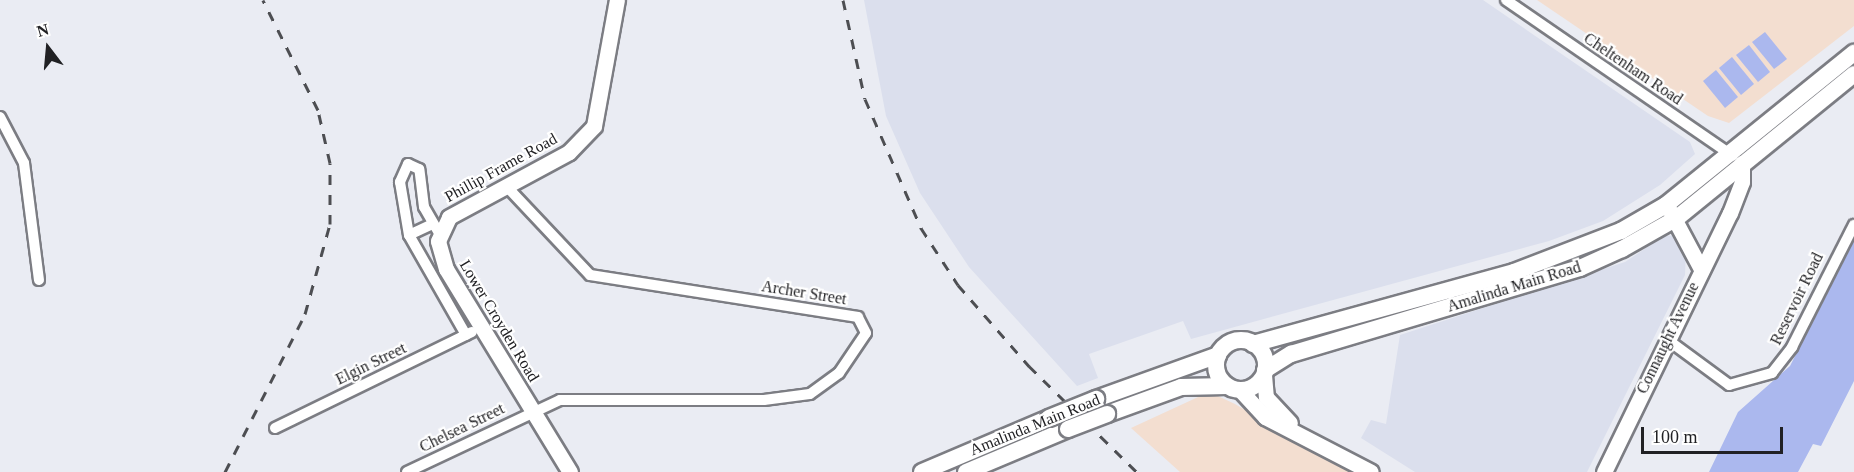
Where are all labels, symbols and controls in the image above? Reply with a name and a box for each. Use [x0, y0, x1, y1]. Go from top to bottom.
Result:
north arrow [18, 18, 78, 78]
text: N [35, 20, 51, 40]
street label: Cheltenham Road [1580, 29, 1686, 109]
street label: Phillip Frame Road [442, 129, 560, 207]
street label: Reservoir Road [1766, 250, 1828, 348]
street label: Lower Croyden Road [455, 257, 543, 385]
street label: Amalinda Main Road [1445, 258, 1583, 316]
street label: Archer Street [760, 277, 848, 309]
street label: Connaught Avenue [1632, 279, 1704, 397]
street label: Elgin Street [333, 339, 409, 389]
street label: Amalinda Main Road [967, 390, 1103, 460]
street label: Chelsea Street [416, 399, 508, 457]
scale bar [1644, 415, 1786, 453]
text: 100 m [1652, 427, 1698, 447]

